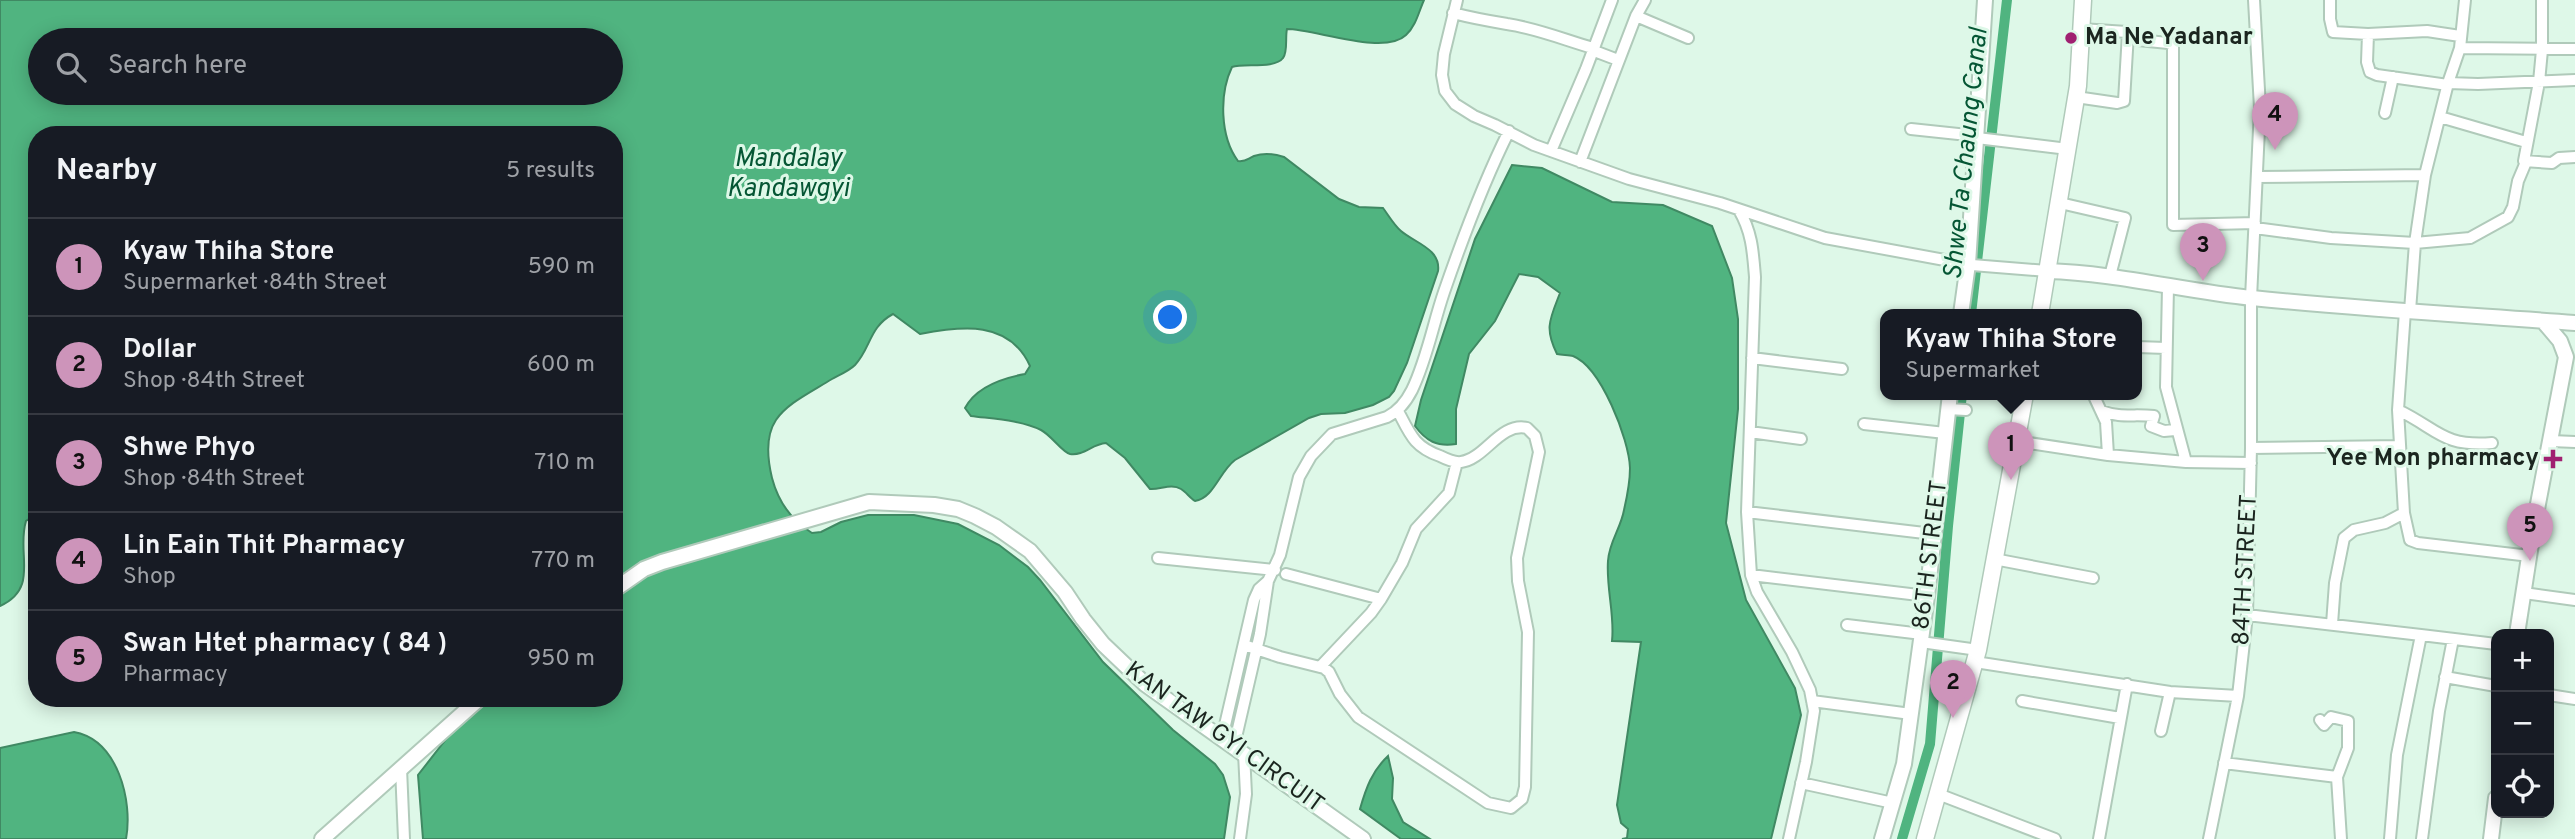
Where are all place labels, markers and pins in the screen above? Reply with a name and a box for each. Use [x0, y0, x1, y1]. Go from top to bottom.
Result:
place label: Ma Ne Yadanar [2085, 23, 2253, 53]
marker: Ma Ne Yadanar [2063, 30, 2079, 46]
pin: 4 [2252, 92, 2298, 150]
pin: 3 [2180, 223, 2226, 281]
pin: 1 [1988, 422, 2034, 480]
place label: Yee Mon pharmacy [2326, 444, 2539, 474]
marker: Yee Mon pharmacy [2545, 451, 2561, 467]
pin: 5 [2507, 503, 2553, 561]
pin: 2 [1930, 660, 1976, 718]

